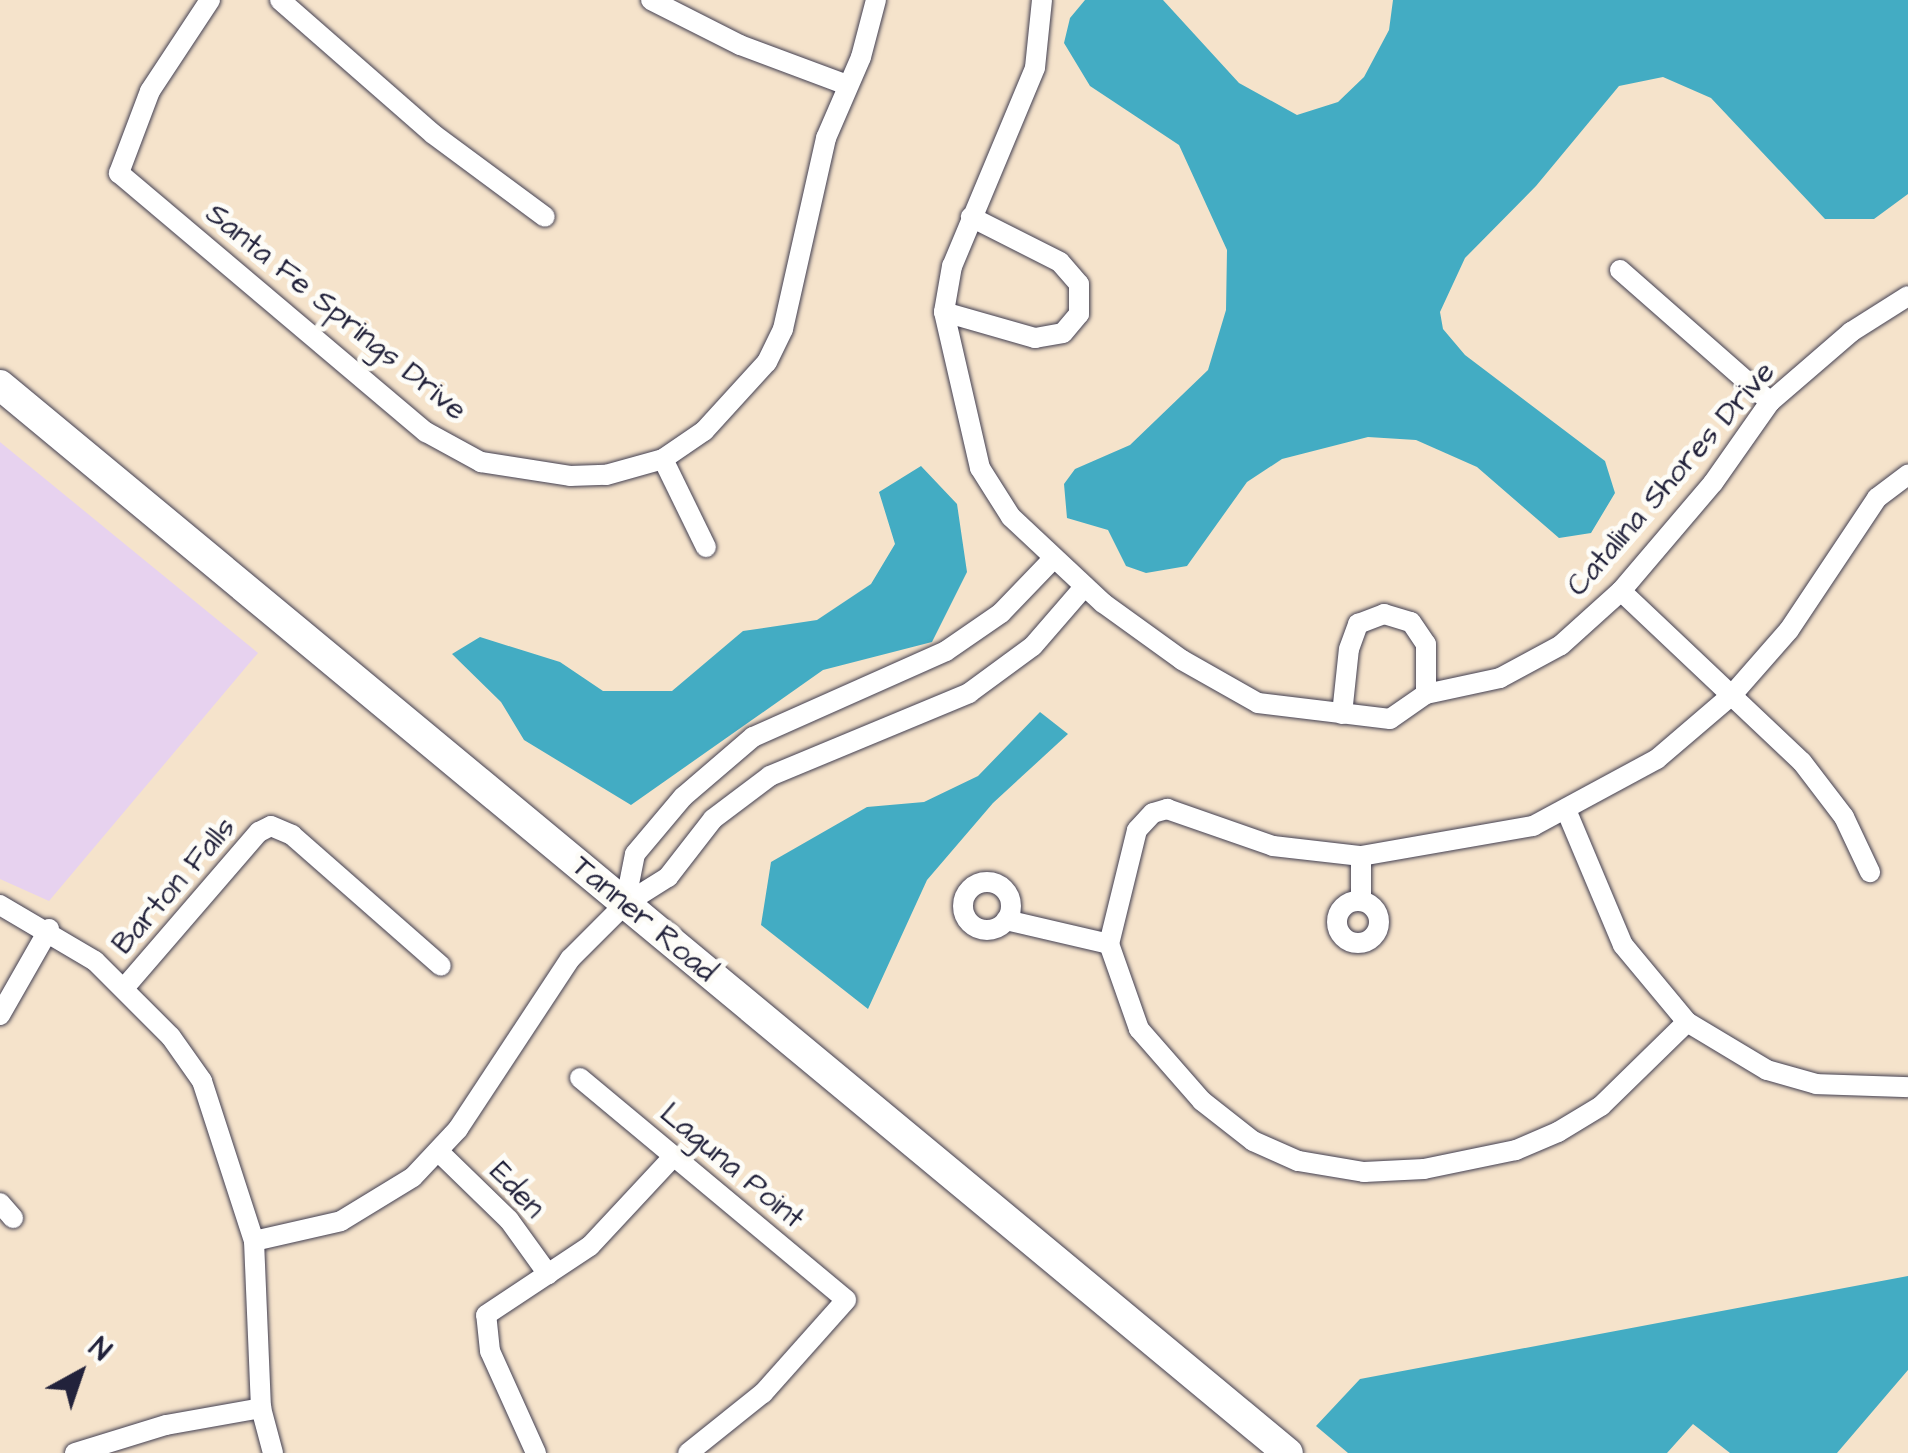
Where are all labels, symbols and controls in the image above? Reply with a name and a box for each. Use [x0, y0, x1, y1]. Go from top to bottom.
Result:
street label: Santa Fe Springs Drive [198, 196, 474, 428]
street label: Catalina Shores Drive [1559, 355, 1783, 603]
street label: Barton Falls [105, 810, 243, 962]
street label: Tanner Road [564, 848, 724, 990]
street label: Laguna Point [653, 1095, 811, 1237]
street label: Eden [482, 1154, 552, 1226]
north arrow [30, 1323, 130, 1423]
text: N [80, 1329, 119, 1370]

